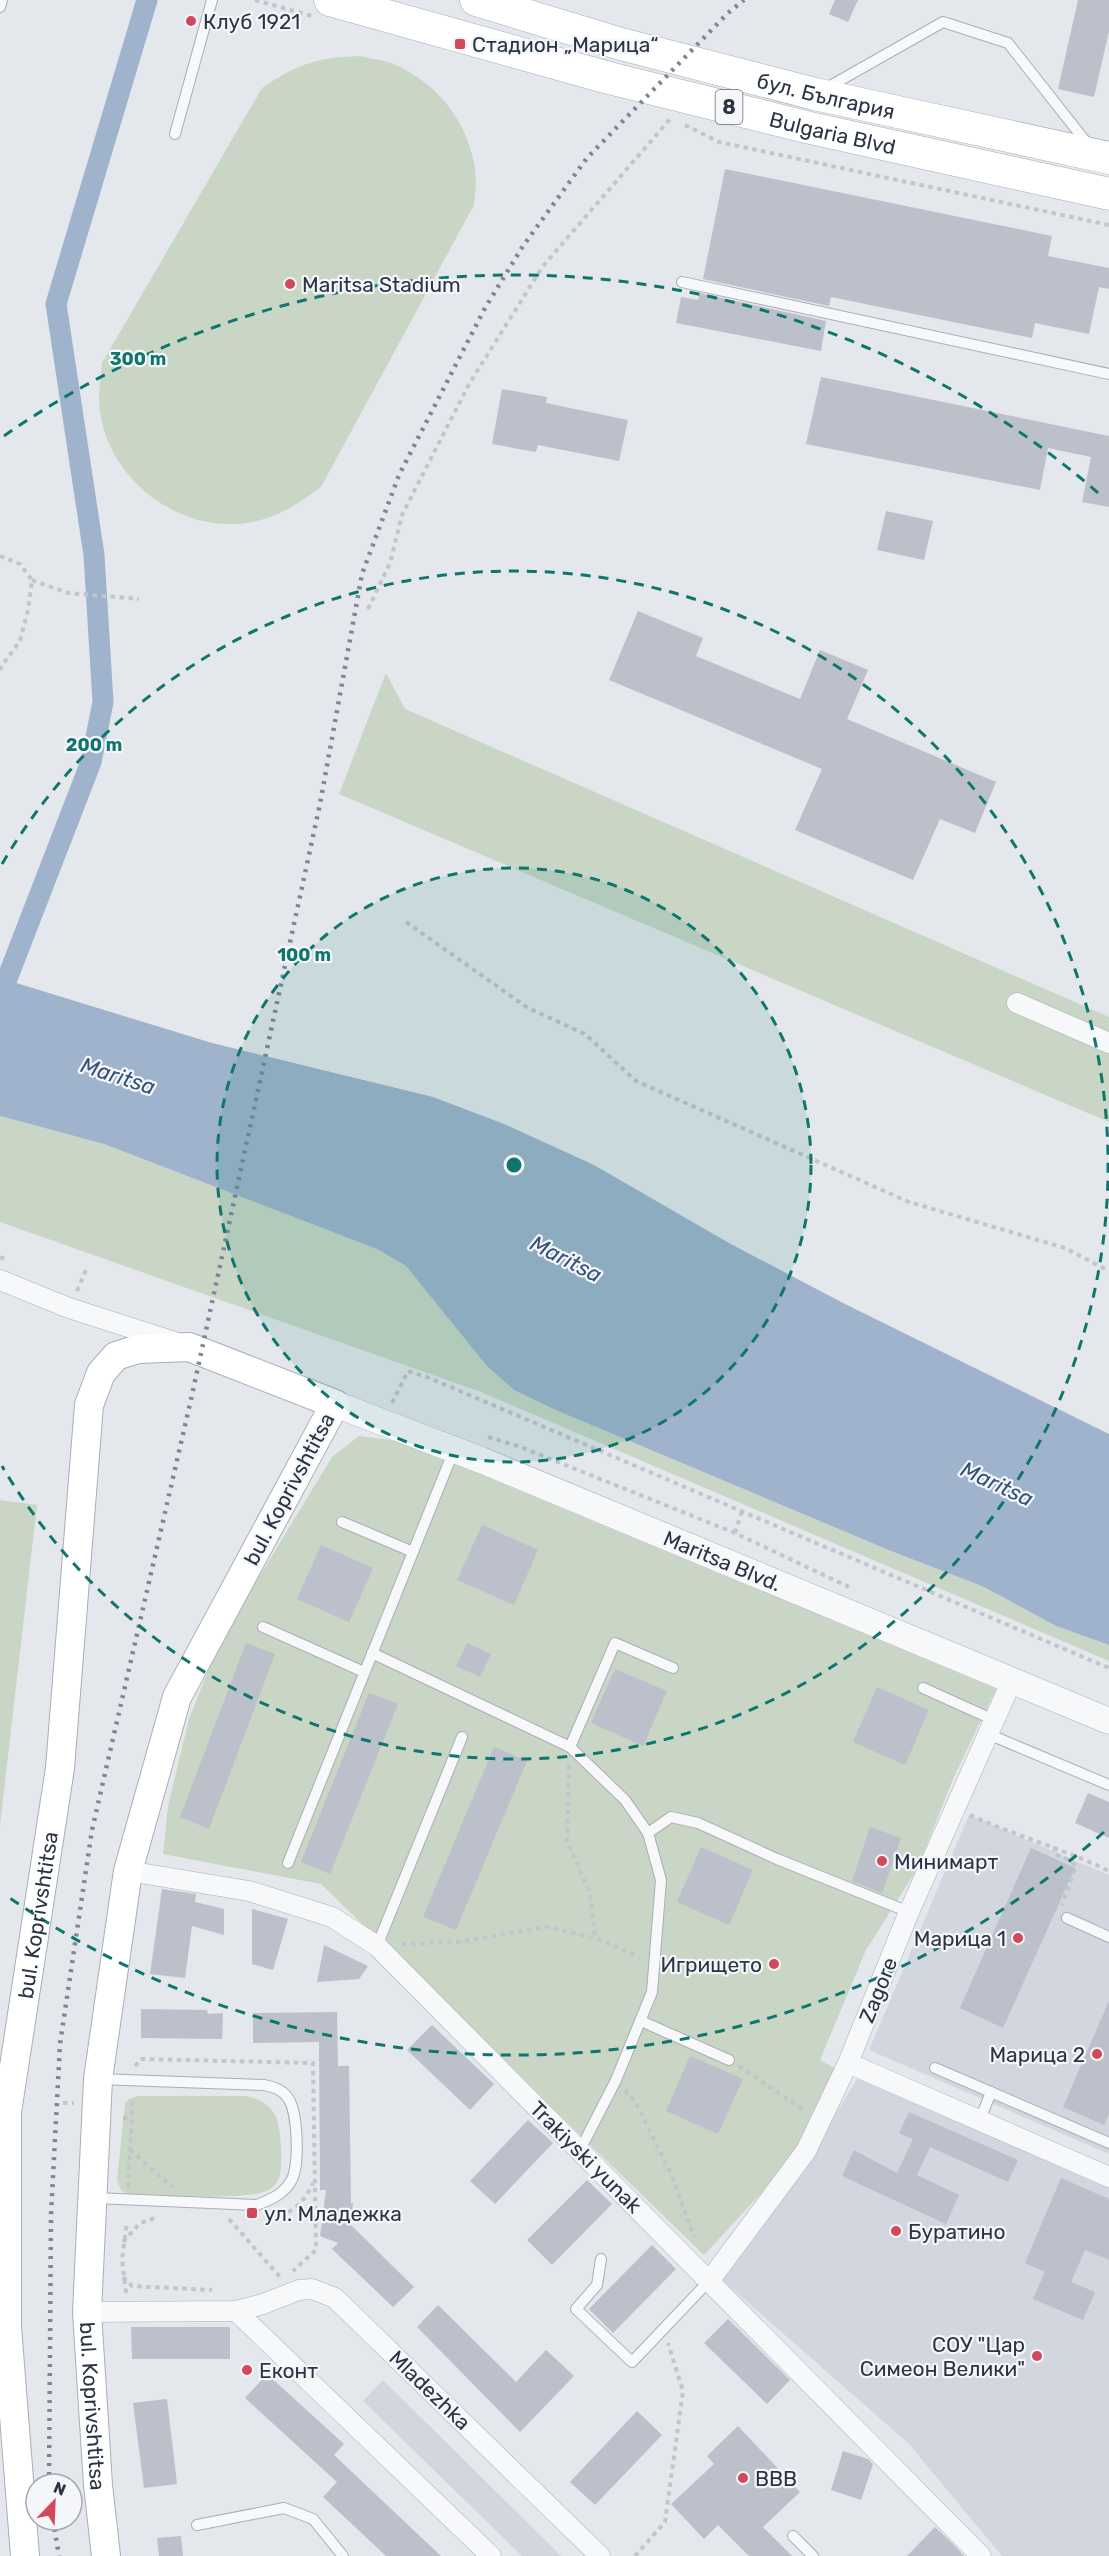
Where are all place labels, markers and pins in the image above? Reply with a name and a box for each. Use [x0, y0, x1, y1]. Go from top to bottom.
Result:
place label: Клуб 1921 [203, 9, 300, 34]
marker: Клуб 1921 [184, 14, 198, 28]
place label: Стадион „Марица“ [472, 32, 659, 57]
marker: Стадион „Марица“ [453, 37, 467, 51]
place label: Maritsa Stadium [302, 272, 461, 297]
marker: Maritsa Stadium [283, 277, 297, 291]
centre of rings [504, 1155, 524, 1175]
place label: Минимарт [894, 1849, 998, 1874]
marker: Минимарт [875, 1854, 889, 1868]
place label: Марица 1 [914, 1926, 1006, 1951]
marker: Марица 1 [1011, 1931, 1025, 1945]
place label: Игрището [660, 1952, 762, 1977]
marker: Игрището [767, 1957, 781, 1971]
place label: Марица 2 [989, 2042, 1085, 2067]
marker: Марица 2 [1090, 2047, 1104, 2061]
place label: ул. Младежка [264, 2201, 402, 2226]
marker: ул. Младежка [245, 2206, 259, 2220]
place label: Буратино [908, 2219, 1005, 2244]
marker: Буратино [889, 2224, 903, 2238]
place label: СОУ "Цар Симеон Велики" [860, 2332, 1025, 2381]
marker: СОУ "Цар Симеон Велики" [1030, 2349, 1044, 2363]
place label: Еконт [259, 2358, 318, 2383]
marker: Еконт [240, 2363, 254, 2377]
place label: ВВВ [755, 2466, 797, 2491]
marker: ВВВ [736, 2471, 750, 2485]

